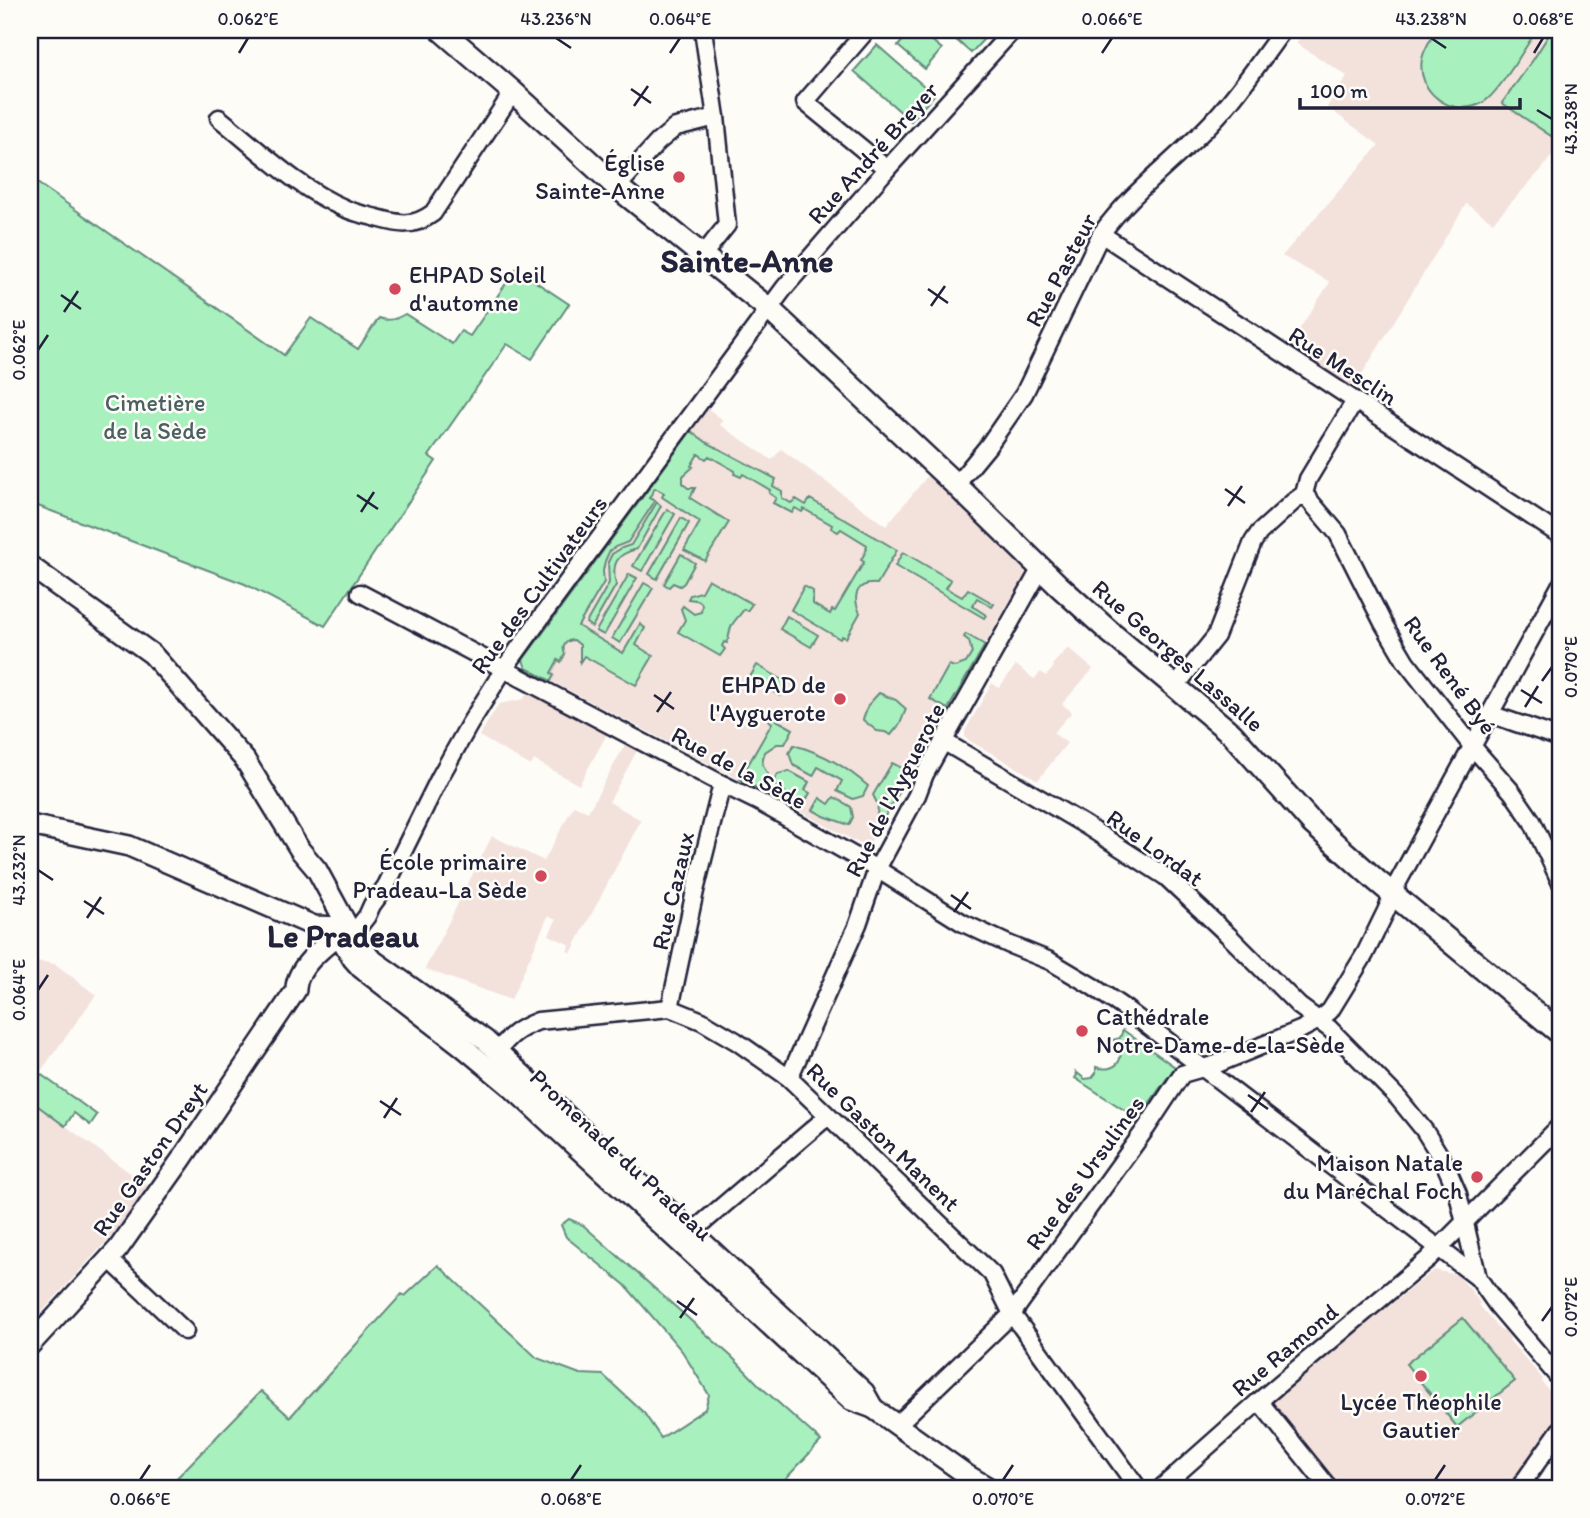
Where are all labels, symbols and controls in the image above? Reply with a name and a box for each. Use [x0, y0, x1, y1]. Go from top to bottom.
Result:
text: 0.062°E [218, 8, 278, 30]
text: 43.236°N [520, 8, 592, 30]
text: 0.064°E [649, 8, 711, 30]
text: 0.066°E [1082, 8, 1143, 30]
text: 43.238°N [1395, 8, 1467, 30]
text: 0.068°E [1512, 8, 1574, 30]
scale bar [1300, 66, 1520, 110]
street label: Rue André Breyer [801, 75, 944, 230]
text: 100 m [1310, 78, 1368, 103]
text: 43.238°N [1560, 83, 1582, 155]
place label: Église Sainte-Anne [535, 148, 665, 205]
marker: Église Sainte-Anne [671, 169, 687, 185]
street label: Rue Pasteur [1019, 208, 1103, 332]
district label: Sainte-Anne [660, 242, 834, 280]
place label: EHPAD Soleil d'automne [409, 260, 546, 317]
marker: EHPAD Soleil d'automne [387, 281, 403, 297]
text: 0.062°E [8, 320, 30, 380]
street label: Rue Mesclin [1284, 320, 1403, 412]
park label: Cimetière de la Sède [103, 388, 207, 445]
street label: Rue des Cultivateurs [464, 490, 613, 679]
street label: Rue Georges Lassalle [1087, 573, 1270, 738]
street label: Rue René Byé [1398, 610, 1503, 740]
text: 0.070°E [1560, 636, 1582, 698]
place label: EHPAD de l'Ayguerote [709, 670, 826, 727]
marker: EHPAD de l'Ayguerote [832, 691, 848, 707]
street label: Rue de l'Ayguerote [838, 698, 951, 882]
street label: Rue de la Sède [667, 720, 812, 815]
street label: Rue Lordat [1101, 803, 1209, 892]
street label: Rue Cazaux [645, 829, 700, 953]
text: 43.232°N [8, 834, 30, 906]
place label: École primaire Pradeau-La Sède [353, 847, 527, 904]
marker: École primaire Pradeau-La Sède [533, 868, 549, 884]
district label: Le Pradeau [267, 917, 420, 955]
text: 0.064°E [8, 959, 30, 1021]
place label: Cathédrale Notre-Dame-de-la-Sède [1096, 1002, 1345, 1059]
marker: Cathédrale Notre-Dame-de-la-Sède [1074, 1023, 1090, 1039]
street label: Rue Gaston Manent [801, 1056, 966, 1217]
street label: Promenade du Pradeau [524, 1063, 719, 1247]
street label: Rue Gaston Dreyt [86, 1076, 214, 1241]
street label: Rue des Ursulines [1019, 1090, 1150, 1256]
place label: Maison Natale du Maréchal Foch [1283, 1148, 1463, 1205]
marker: Maison Natale du Maréchal Foch [1469, 1169, 1485, 1185]
text: 0.072°E [1560, 1277, 1582, 1337]
street label: Rue Ramond [1226, 1297, 1344, 1403]
marker: Lycée Théophile Gautier [1413, 1368, 1429, 1384]
place label: Lycée Théophile Gautier [1340, 1387, 1502, 1444]
text: 0.066°E [110, 1488, 171, 1510]
text: 0.068°E [540, 1488, 602, 1510]
text: 0.070°E [972, 1488, 1034, 1510]
text: 0.072°E [1405, 1488, 1465, 1510]

